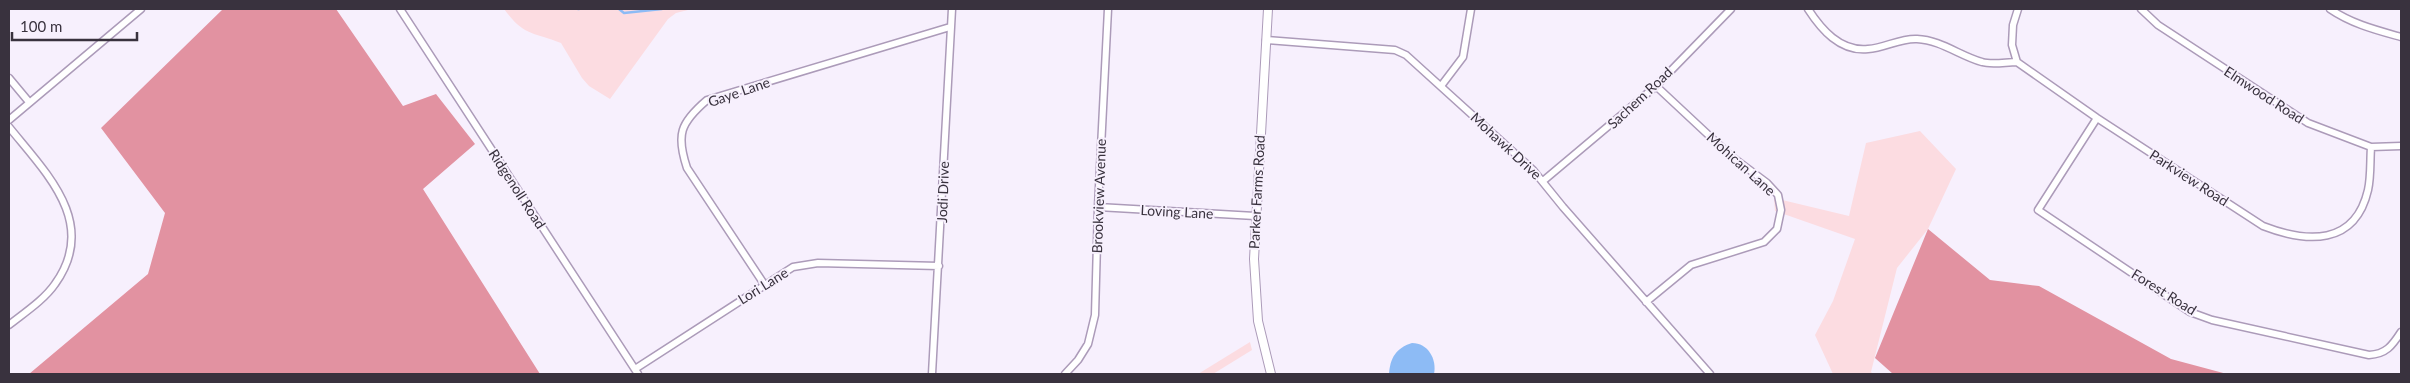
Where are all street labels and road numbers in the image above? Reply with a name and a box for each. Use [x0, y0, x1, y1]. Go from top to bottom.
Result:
street label: Elmwood Road [2221, 62, 2308, 127]
street label: Sachem Road [1604, 63, 1676, 132]
street label: Gaye Lane [706, 73, 772, 110]
street label: Mohawk Drive [1467, 109, 1545, 183]
street label: Mohican Lane [1704, 128, 1779, 199]
street label: Parker Farms Road [1245, 135, 1268, 249]
street label: Brookview Avenue [1088, 138, 1109, 254]
street label: Ridgenoll Road [485, 146, 549, 232]
street label: Parkview Road [2147, 146, 2232, 209]
street label: Jodi Drive [933, 161, 952, 223]
street label: Loving Lane [1140, 201, 1214, 222]
street label: Lori Lane [734, 264, 791, 308]
street label: Forest Road [2129, 265, 2200, 318]

